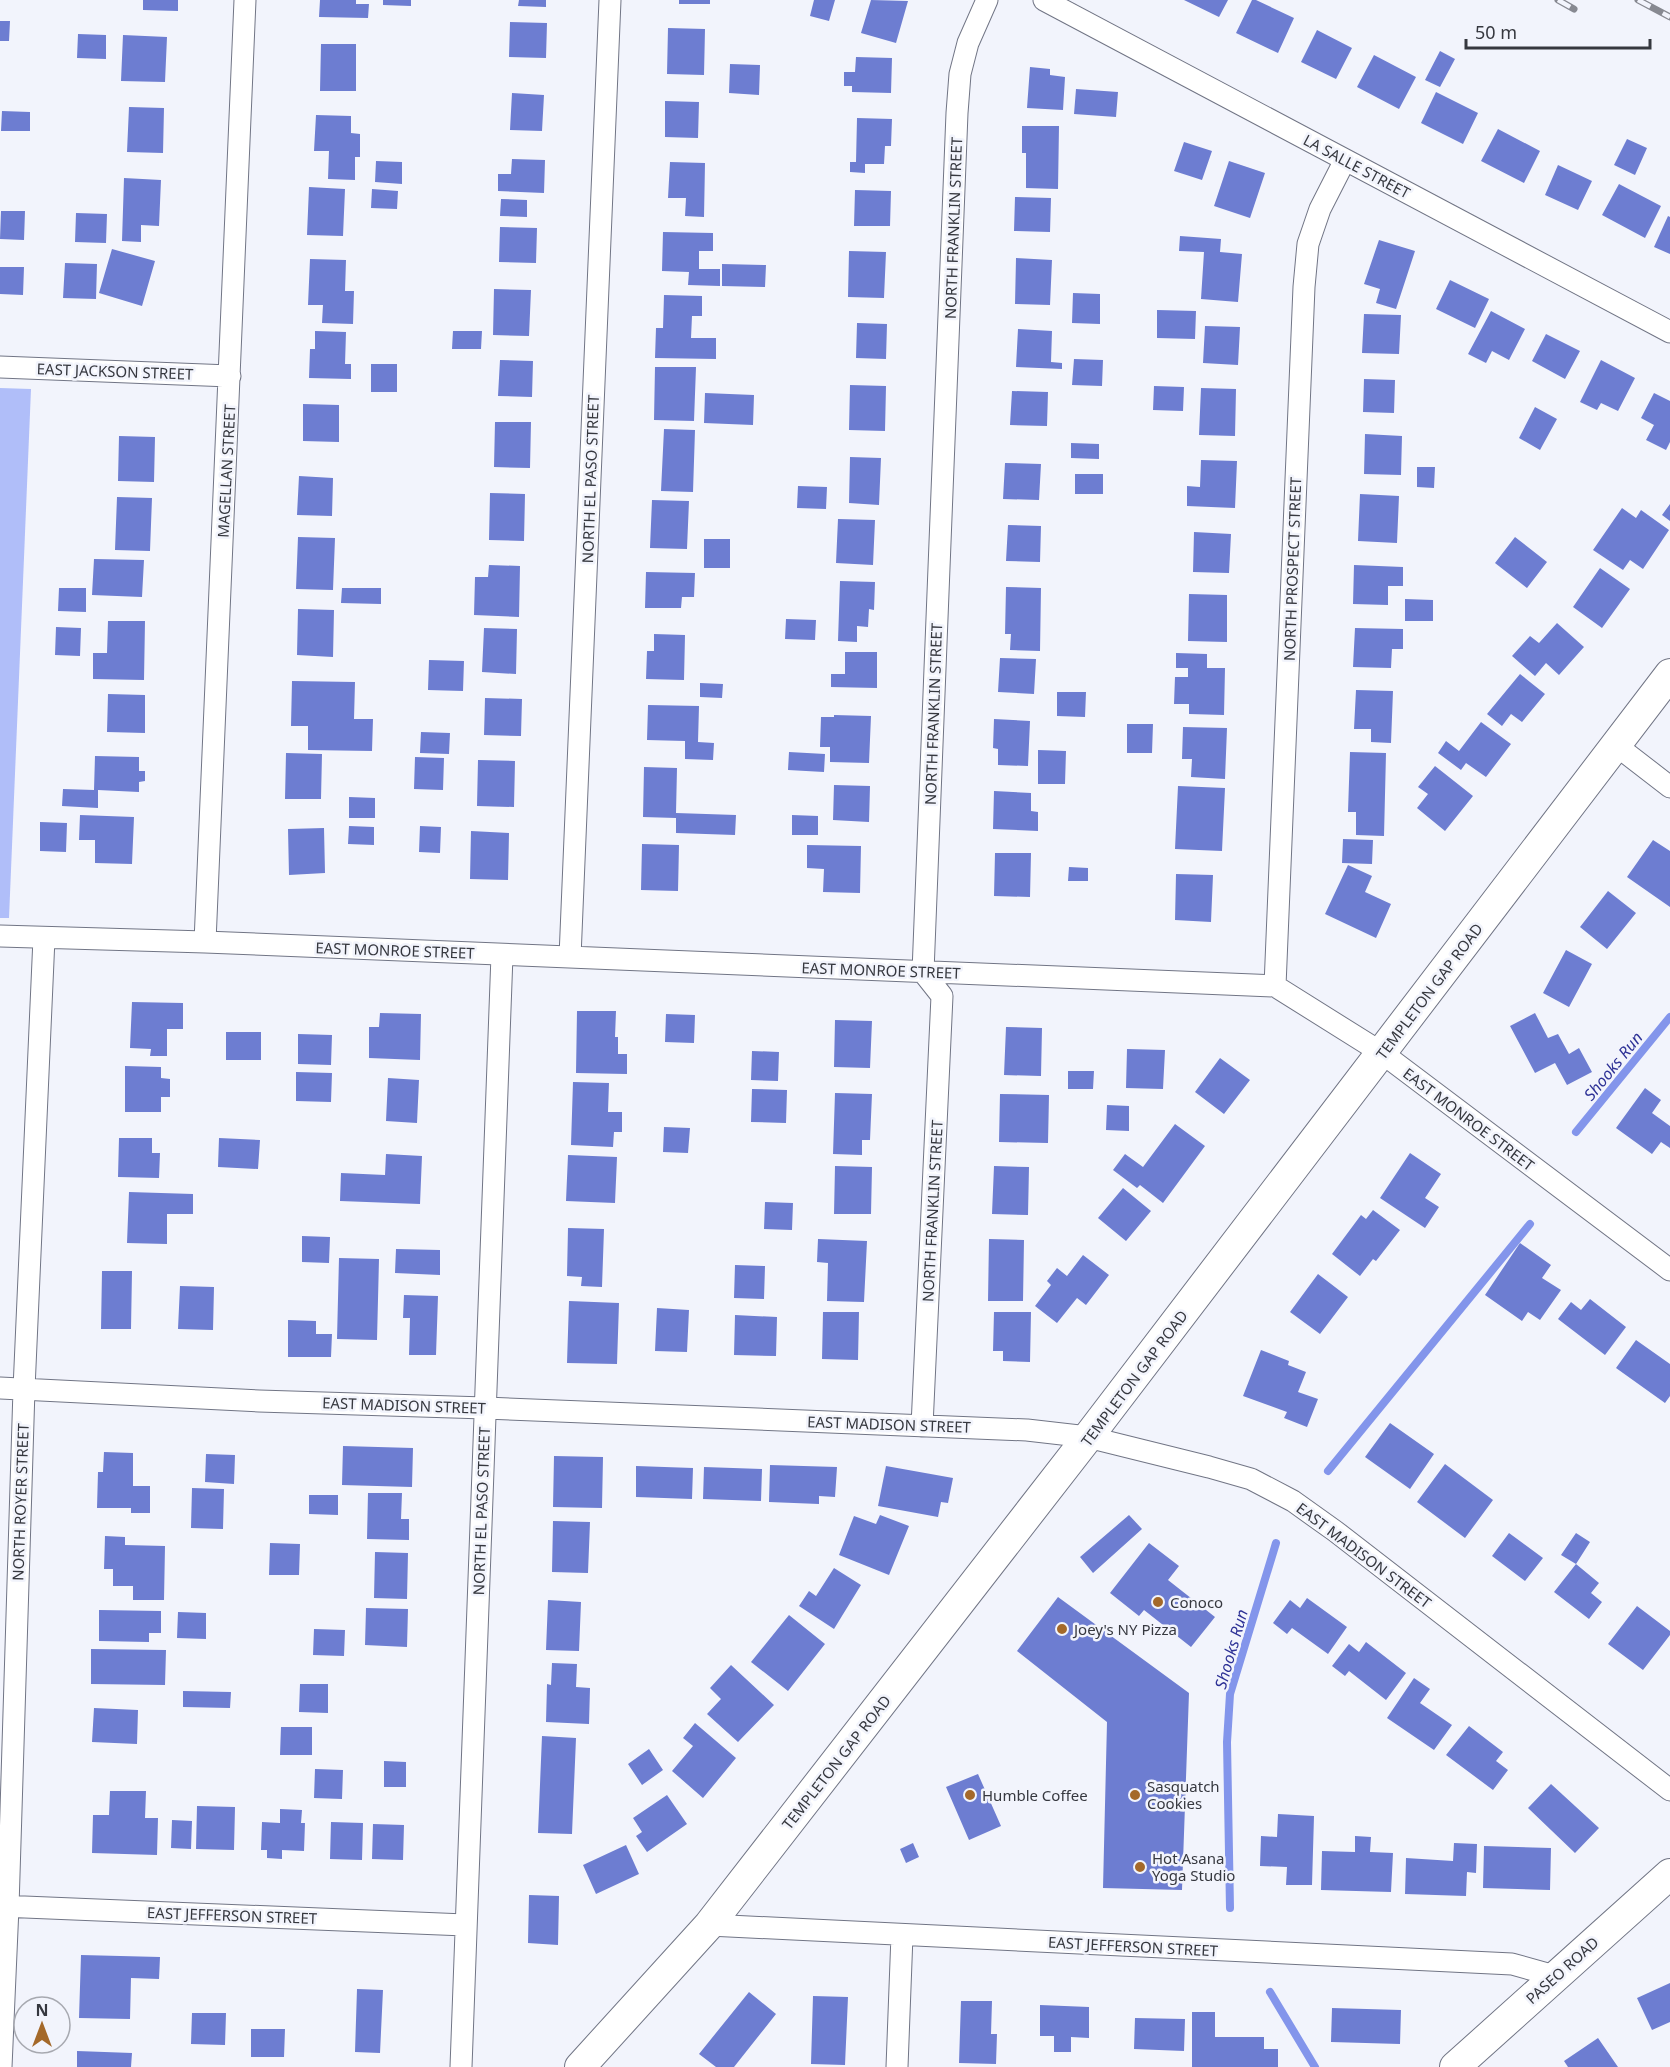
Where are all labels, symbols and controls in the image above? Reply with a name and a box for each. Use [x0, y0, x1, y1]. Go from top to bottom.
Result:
scale bar [1466, 12, 1650, 50]
text: 50 m [1475, 20, 1517, 44]
street label: LA SALLE STREET [1300, 129, 1414, 203]
street label: NORTH FRANKLIN STREET [940, 136, 966, 319]
street label: EAST JACKSON STREET [36, 358, 194, 384]
street label: NORTH EL PASO STREET [577, 394, 603, 564]
street label: MAGELLAN STREET [213, 403, 240, 538]
street label: NORTH PROSPECT STREET [1279, 476, 1305, 661]
street label: NORTH FRANKLIN STREET [920, 622, 946, 805]
street label: TEMPLETON GAP ROAD [1371, 919, 1487, 1063]
street label: EAST MONROE STREET [315, 937, 476, 963]
street label: EAST MONROE STREET [801, 957, 962, 983]
water label: Shooks Run [1579, 1027, 1647, 1105]
street label: EAST MONROE STREET [1399, 1063, 1539, 1175]
street label: NORTH FRANKLIN STREET [917, 1119, 947, 1303]
street label: TEMPLETON GAP ROAD [1076, 1306, 1192, 1450]
street label: EAST MADISON STREET [322, 1392, 487, 1418]
street label: EAST MADISON STREET [807, 1411, 972, 1437]
street label: NORTH ROYER STREET [7, 1422, 33, 1581]
street label: NORTH EL PASO STREET [468, 1426, 494, 1596]
street label: EAST MADISON STREET [1293, 1498, 1436, 1613]
place label: Conoco [1170, 1592, 1223, 1612]
marker: Conoco [1151, 1595, 1165, 1609]
water label: Shooks Run [1209, 1607, 1253, 1691]
place label: Joey's NY Pizza [1072, 1619, 1177, 1639]
marker: Joey's NY Pizza [1055, 1622, 1069, 1636]
street label: TEMPLETON GAP ROAD [777, 1691, 895, 1833]
place label: Sasquatch Cookies [1147, 1776, 1220, 1813]
place label: Humble Coffee [982, 1785, 1088, 1805]
marker: Humble Coffee [963, 1788, 977, 1802]
marker: Sasquatch Cookies [1128, 1788, 1142, 1802]
place label: Hot Asana Yoga Studio [1152, 1848, 1235, 1885]
marker: Hot Asana Yoga Studio [1133, 1860, 1147, 1874]
street label: EAST JEFFERSON STREET [147, 1902, 318, 1928]
street label: EAST JEFFERSON STREET [1047, 1932, 1219, 1960]
street label: PASEO ROAD [1521, 1932, 1603, 2008]
north arrow [12, 1995, 72, 2055]
text: N [35, 1999, 49, 2021]

